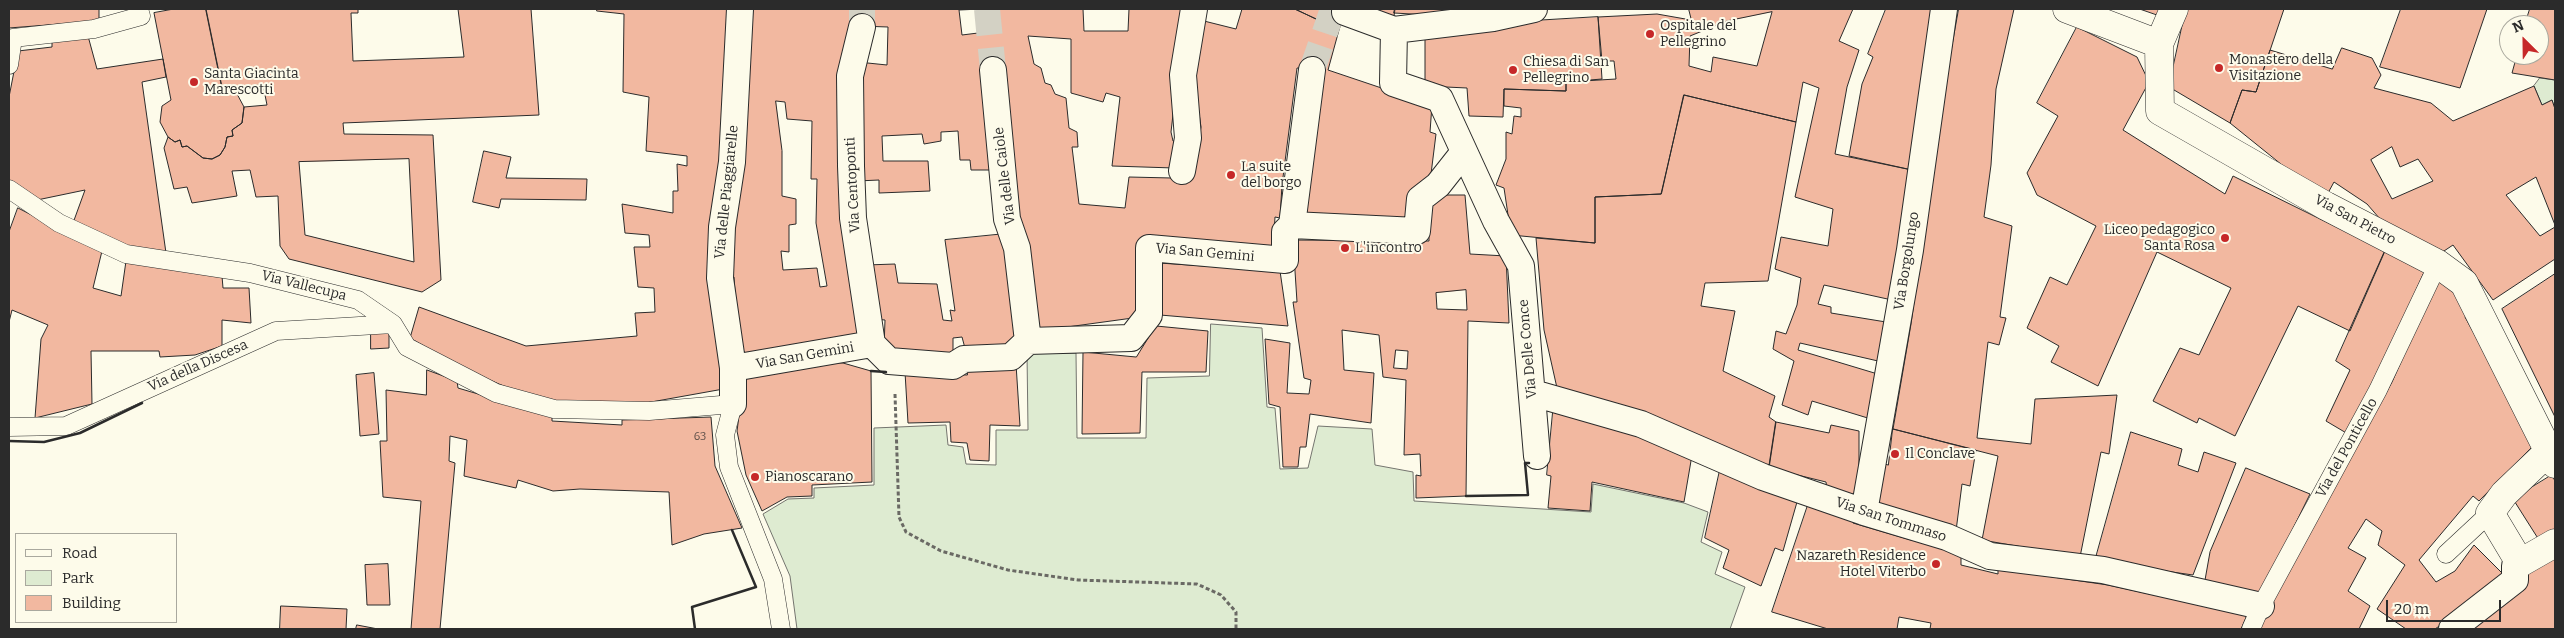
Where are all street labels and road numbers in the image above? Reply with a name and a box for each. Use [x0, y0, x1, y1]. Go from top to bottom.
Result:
street label: Via delle Piaggiarelle [712, 124, 742, 260]
street label: Via delle Caiole [991, 126, 1019, 226]
street label: Via Centoponti [842, 137, 864, 233]
street label: Via San Pietro [2311, 191, 2399, 249]
street label: Via Borgolungo [1891, 211, 1923, 311]
street label: Via San Gemini [1155, 240, 1255, 266]
street label: Via Vallecupa [260, 267, 348, 305]
street label: Via Delle Conce [1515, 299, 1541, 399]
street label: Via della Discesa [146, 336, 250, 396]
street label: Via San Gemini [755, 339, 855, 373]
street label: Via del Ponticello [2313, 395, 2381, 501]
street label: Via San Tommaso [1833, 494, 1949, 546]

